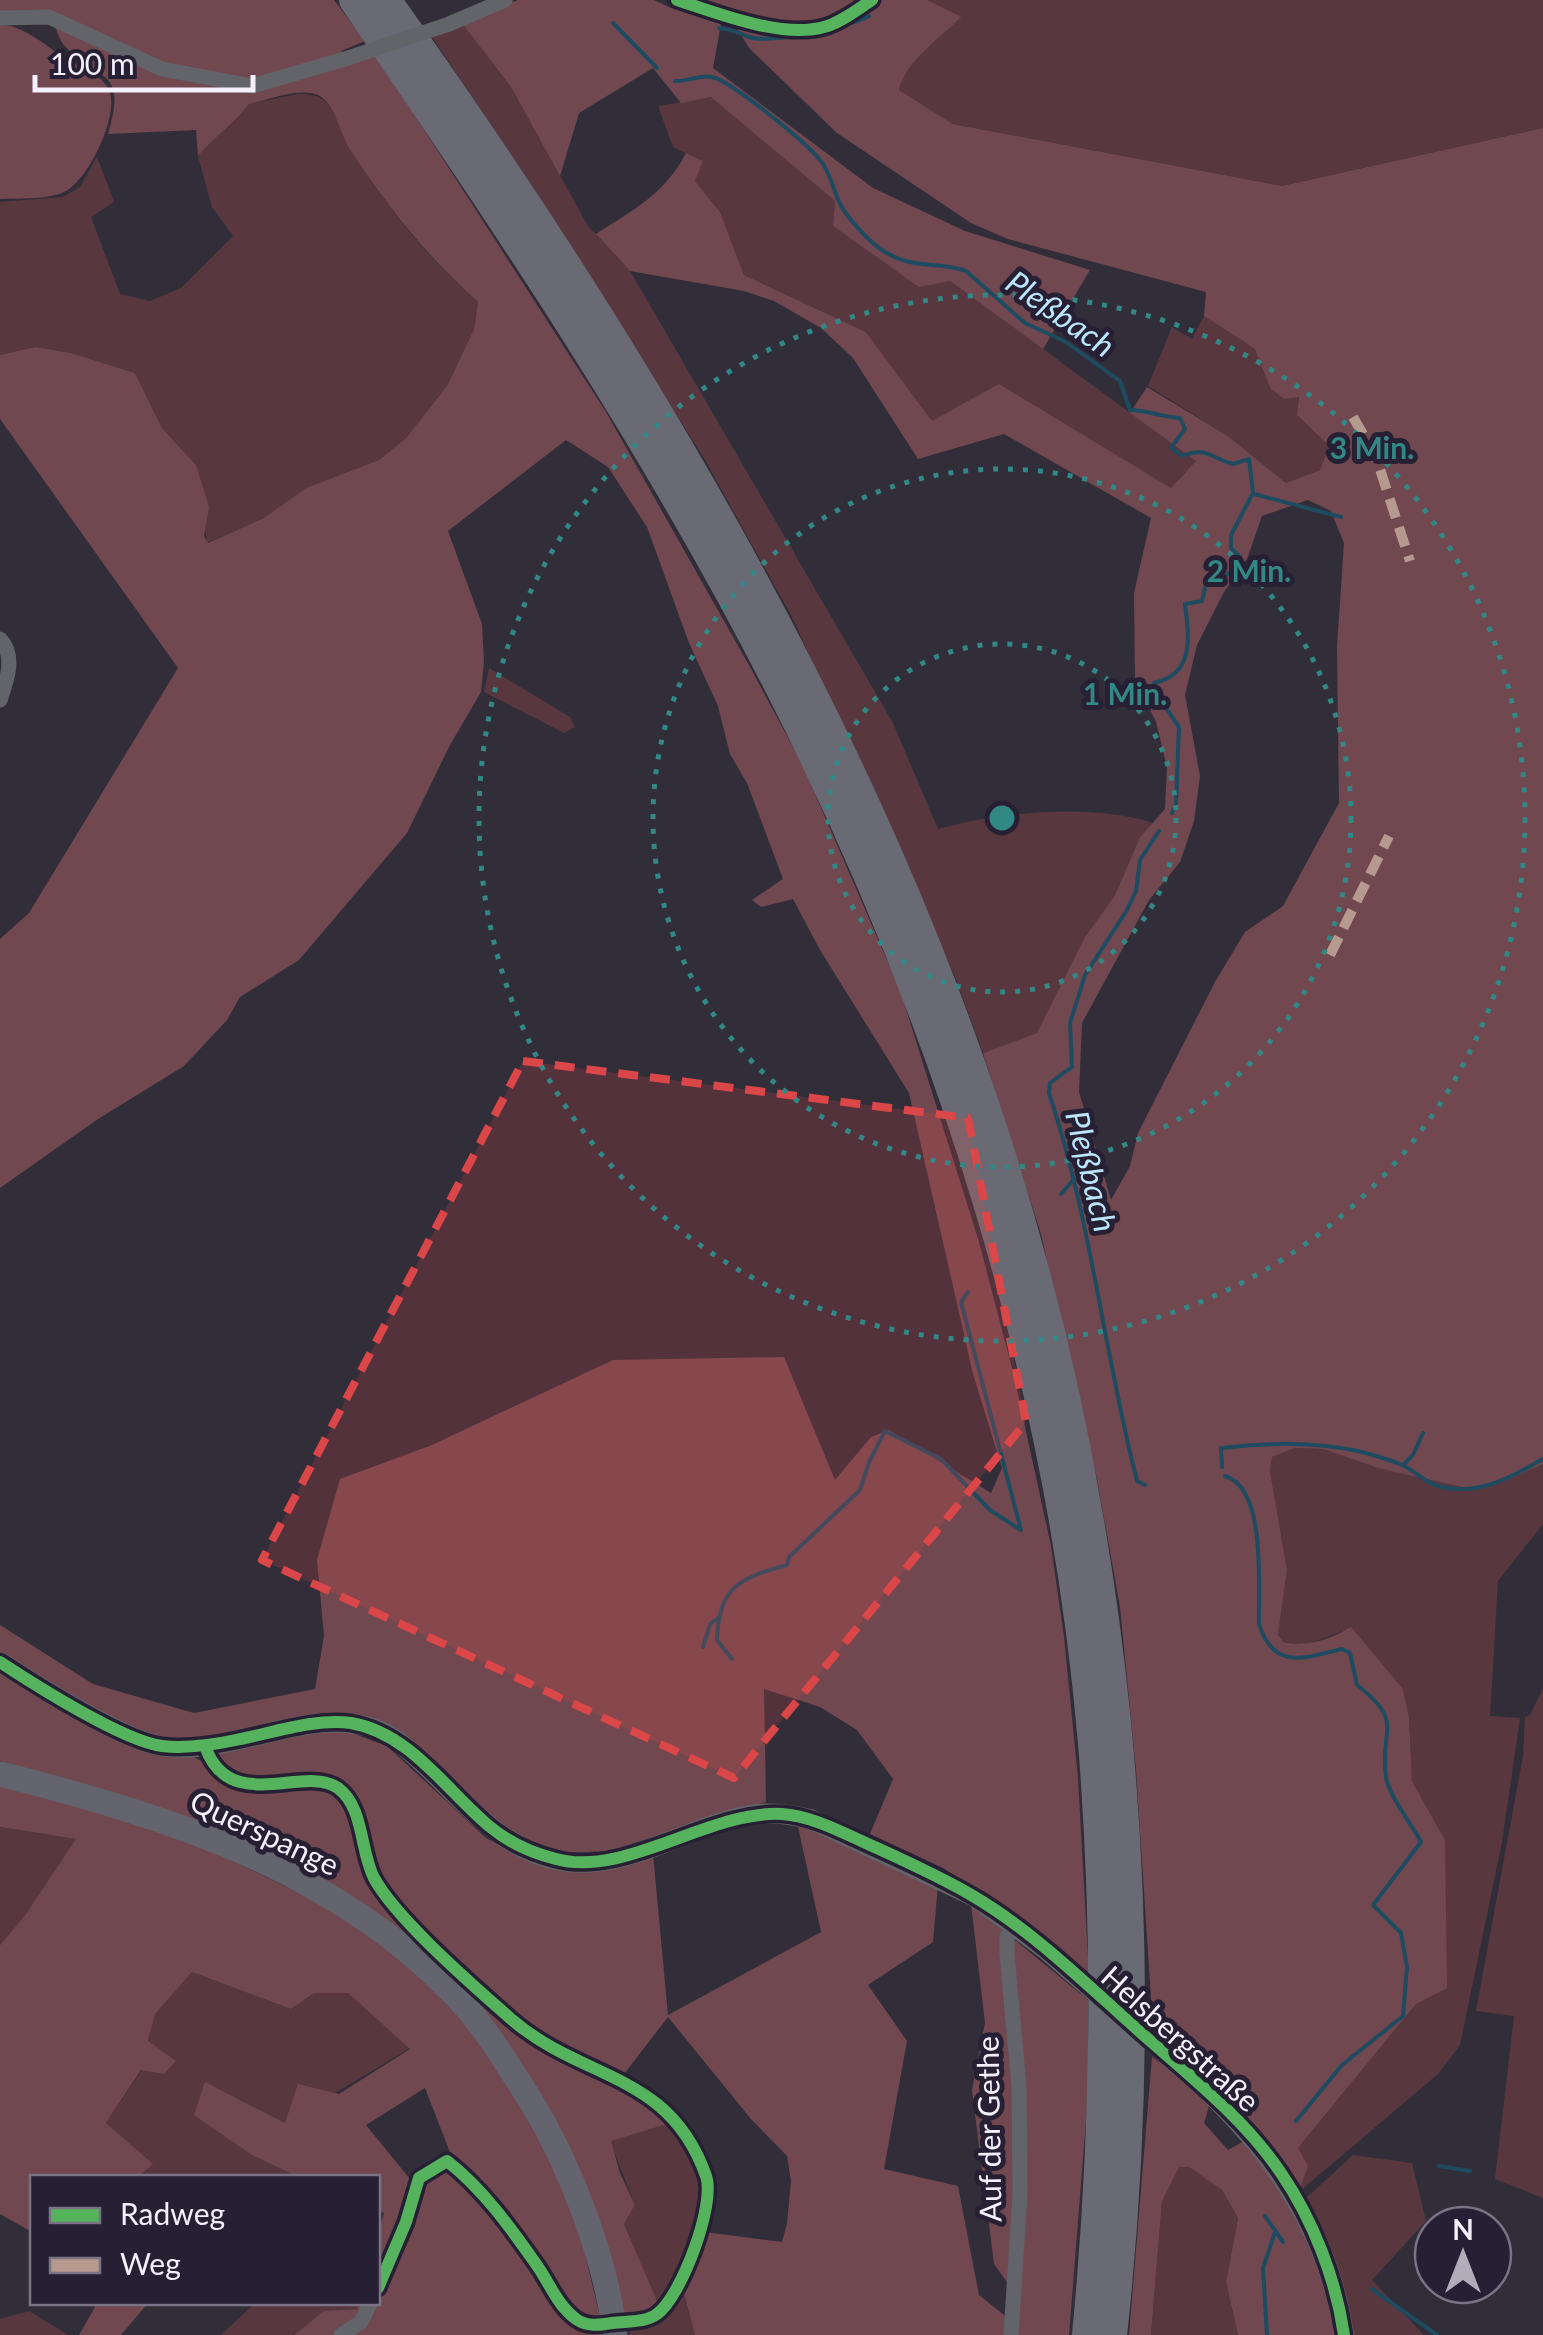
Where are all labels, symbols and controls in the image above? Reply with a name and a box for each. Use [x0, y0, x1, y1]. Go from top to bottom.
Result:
scale bar [35, 30, 252, 92]
text: 100 m [50, 45, 135, 81]
water label: Pleßbach [999, 262, 1123, 364]
text: 3 Min. [1330, 429, 1414, 465]
text: 2 Min. [1207, 552, 1291, 588]
text: 1 Min. [1083, 675, 1167, 711]
centre of rings [984, 800, 1020, 836]
water label: Pleßbach [1058, 1106, 1126, 1236]
street label: Querspange [185, 1782, 345, 1882]
street label: Helsbergstraße [1095, 1958, 1267, 2118]
street label: Auf der Gethe [968, 2036, 1008, 2222]
legend [30, 2175, 380, 2305]
text: Radweg [120, 2195, 225, 2231]
north arrow [1413, 2205, 1513, 2305]
text: N [1452, 2212, 1474, 2246]
text: Weg [120, 2245, 181, 2281]

